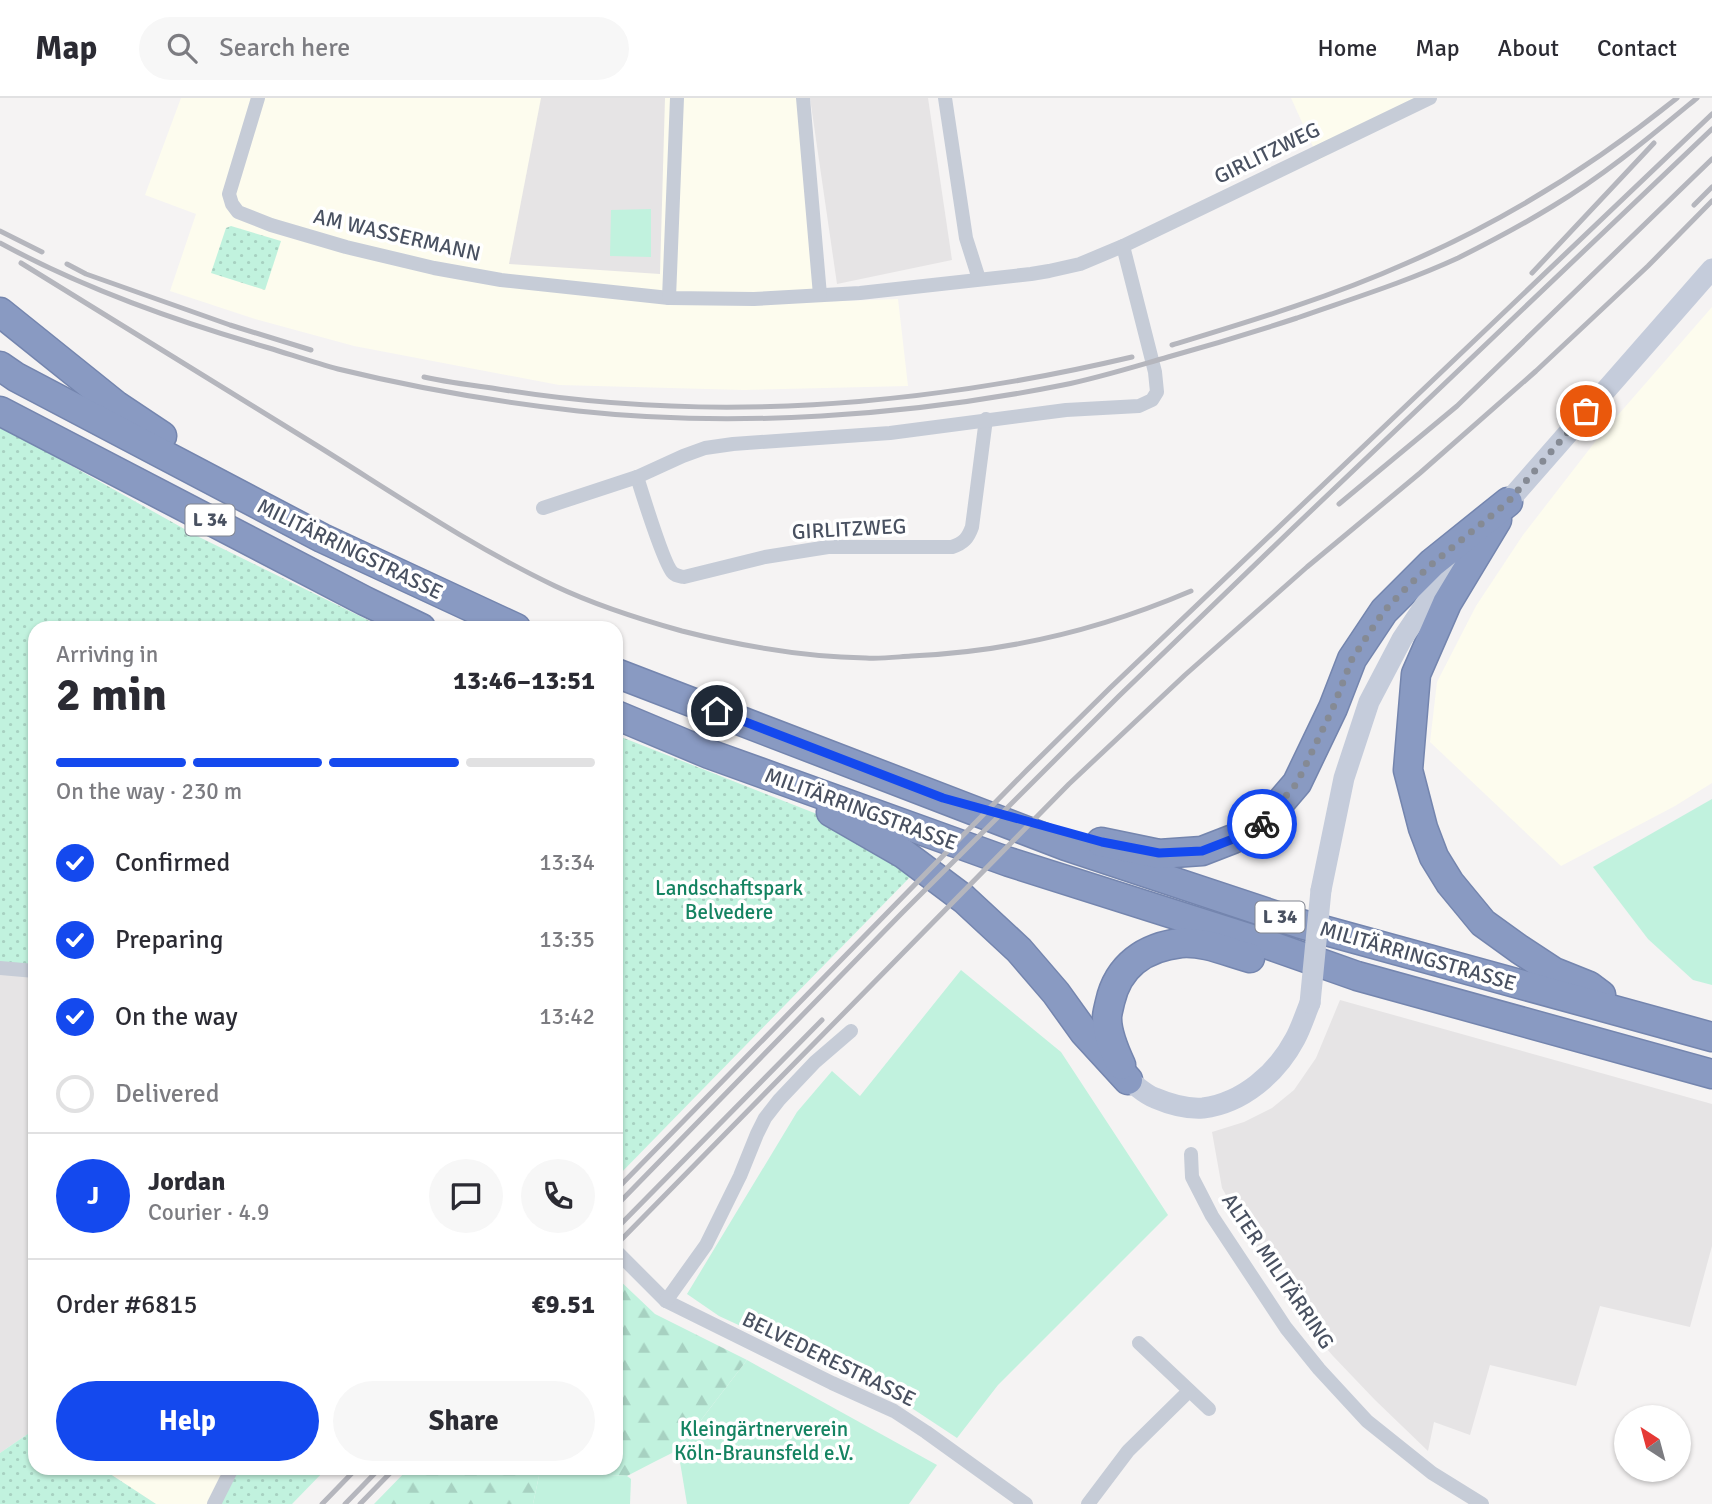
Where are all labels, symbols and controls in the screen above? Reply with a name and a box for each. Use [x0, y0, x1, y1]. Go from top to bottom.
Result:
search box [139, 17, 629, 80]
text: Map [35, 28, 97, 69]
icon: search [163, 29, 201, 67]
text: Search here [219, 32, 350, 64]
text: Home [1317, 33, 1377, 63]
text: Map [1415, 33, 1460, 63]
text: About [1498, 33, 1559, 63]
text: Contact [1597, 33, 1677, 63]
street label: GIRLITZWEG [1210, 116, 1324, 190]
street label: AM WASSERMANN [311, 203, 483, 267]
pin [1556, 381, 1616, 441]
icon: bag [1567, 392, 1605, 430]
street label: MILITÄRRINGSTRASSE [253, 493, 447, 605]
road number: L 34 [186, 504, 234, 536]
street label: GIRLITZWEG [791, 513, 907, 545]
text: Arriving in [56, 640, 158, 669]
text: 13:46–13:51 [453, 665, 595, 697]
text: 2 min [56, 667, 167, 723]
pin [687, 681, 747, 741]
icon: home [698, 692, 736, 730]
street label: MILITÄRRINGSTRASSE [761, 762, 961, 856]
text: On the way · 230 m [56, 777, 242, 806]
courier [1227, 789, 1297, 859]
icon: bike [1243, 805, 1281, 843]
icon: check [56, 844, 94, 882]
text: Confirmed [115, 847, 230, 879]
text: 13:34 [539, 848, 595, 877]
park label: Landschaftspark Belvedere [655, 875, 804, 925]
road number: L 34 [1256, 902, 1304, 932]
street label: MILITÄRRINGSTRASSE [1317, 916, 1519, 996]
icon: check [56, 921, 94, 959]
text: Preparing [115, 924, 223, 956]
text: 13:35 [539, 925, 595, 954]
icon: check [56, 998, 94, 1036]
text: On the way [115, 1001, 238, 1033]
text: 13:42 [539, 1002, 595, 1031]
text: Delivered [115, 1078, 220, 1110]
button: chat [429, 1159, 503, 1233]
button: phone [521, 1159, 595, 1233]
text: Jordan [148, 1166, 225, 1198]
text: J [87, 1180, 99, 1212]
street label: ALTER MILITÄRRING [1216, 1188, 1340, 1354]
text: Courier · 4.9 [148, 1198, 269, 1227]
text: Order #6815 [56, 1289, 197, 1321]
text: €9.51 [531, 1289, 595, 1321]
street label: BELVEDERESTRASSE [738, 1306, 920, 1412]
button: Help [56, 1381, 319, 1461]
button: Share [333, 1381, 595, 1461]
north arrow [1614, 1405, 1690, 1482]
map controls [1614, 1405, 1691, 1482]
park label: Kleingärtnerverein Köln-Braunsfeld e.V. [674, 1416, 854, 1466]

